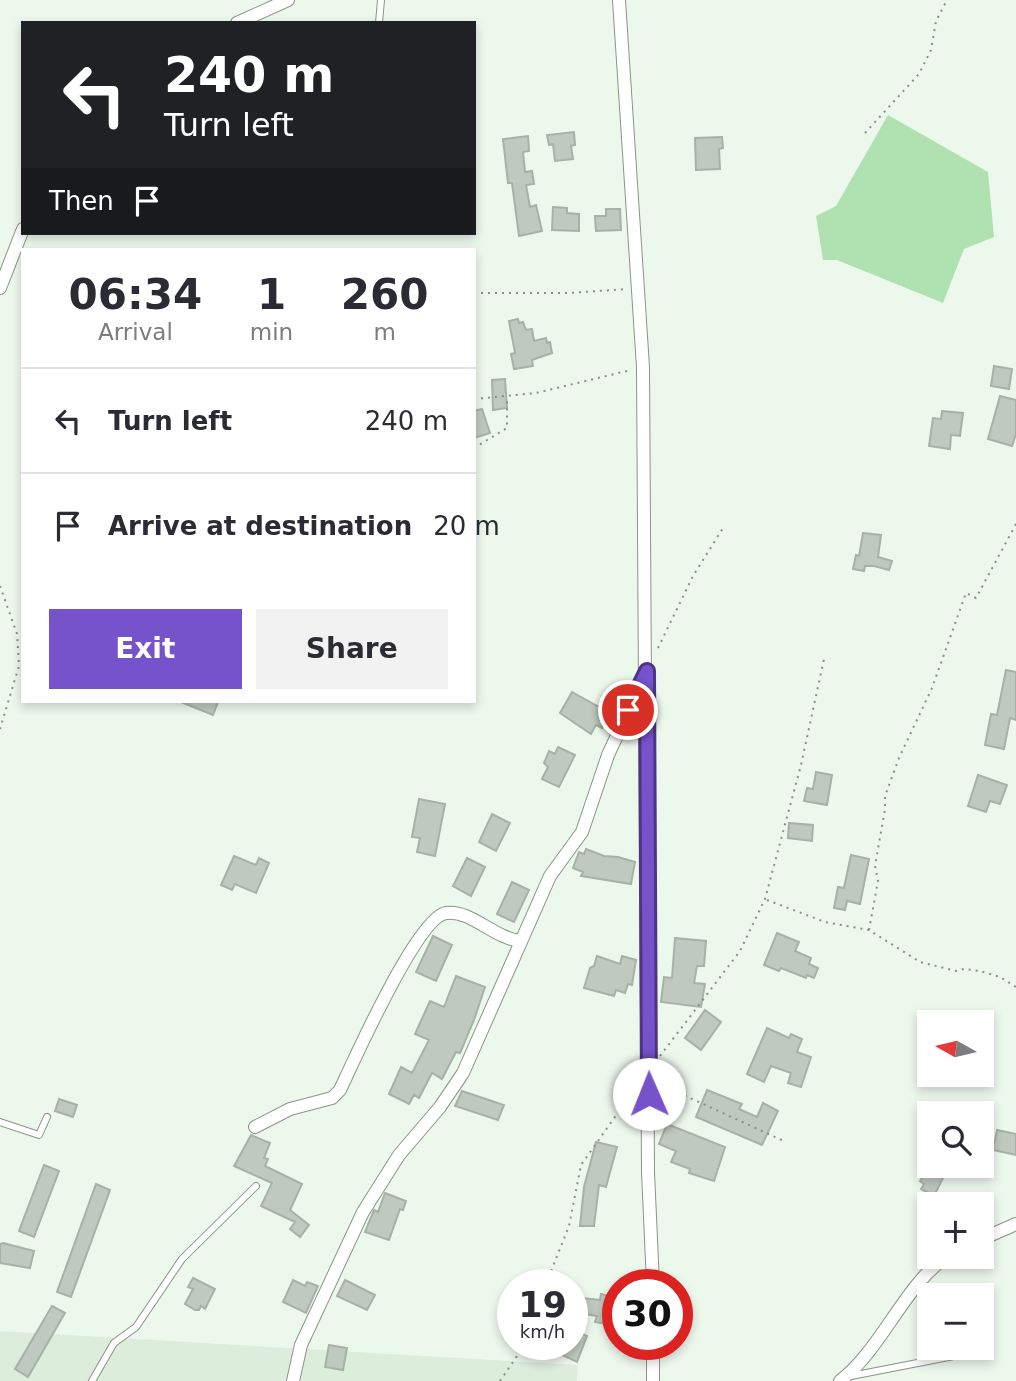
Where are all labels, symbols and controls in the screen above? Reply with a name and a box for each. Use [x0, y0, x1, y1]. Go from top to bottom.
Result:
text: 240 m [164, 47, 334, 104]
icon: left [49, 49, 140, 140]
text: Turn left [164, 106, 294, 144]
icon: arrive [128, 182, 166, 220]
text: Then [49, 186, 114, 216]
text: 06:34 [69, 270, 202, 319]
text: 1 [257, 270, 286, 319]
text: 260 [341, 270, 428, 319]
text: Arrival [98, 319, 173, 345]
text: min [250, 319, 293, 345]
text: m [373, 319, 396, 345]
icon: left [49, 402, 87, 440]
text: Turn left [108, 406, 232, 436]
text: 240 m [365, 406, 448, 436]
icon: arrive [49, 507, 87, 545]
text: Arrive at destination [108, 511, 412, 541]
text: 20 m [433, 511, 500, 541]
button: Exit [49, 609, 242, 689]
button: Share [256, 609, 448, 689]
pin [598, 680, 658, 740]
icon: arrive [609, 691, 647, 729]
north arrow [917, 1010, 994, 1087]
map controls [917, 1010, 994, 1360]
position arrow [612, 1057, 686, 1131]
button: search [917, 1101, 994, 1178]
button: + [917, 1192, 994, 1269]
speed limit sign: 30 [602, 1269, 693, 1360]
button: − [917, 1283, 994, 1360]
text: 19 [518, 1285, 567, 1325]
text: km/h [520, 1321, 565, 1342]

